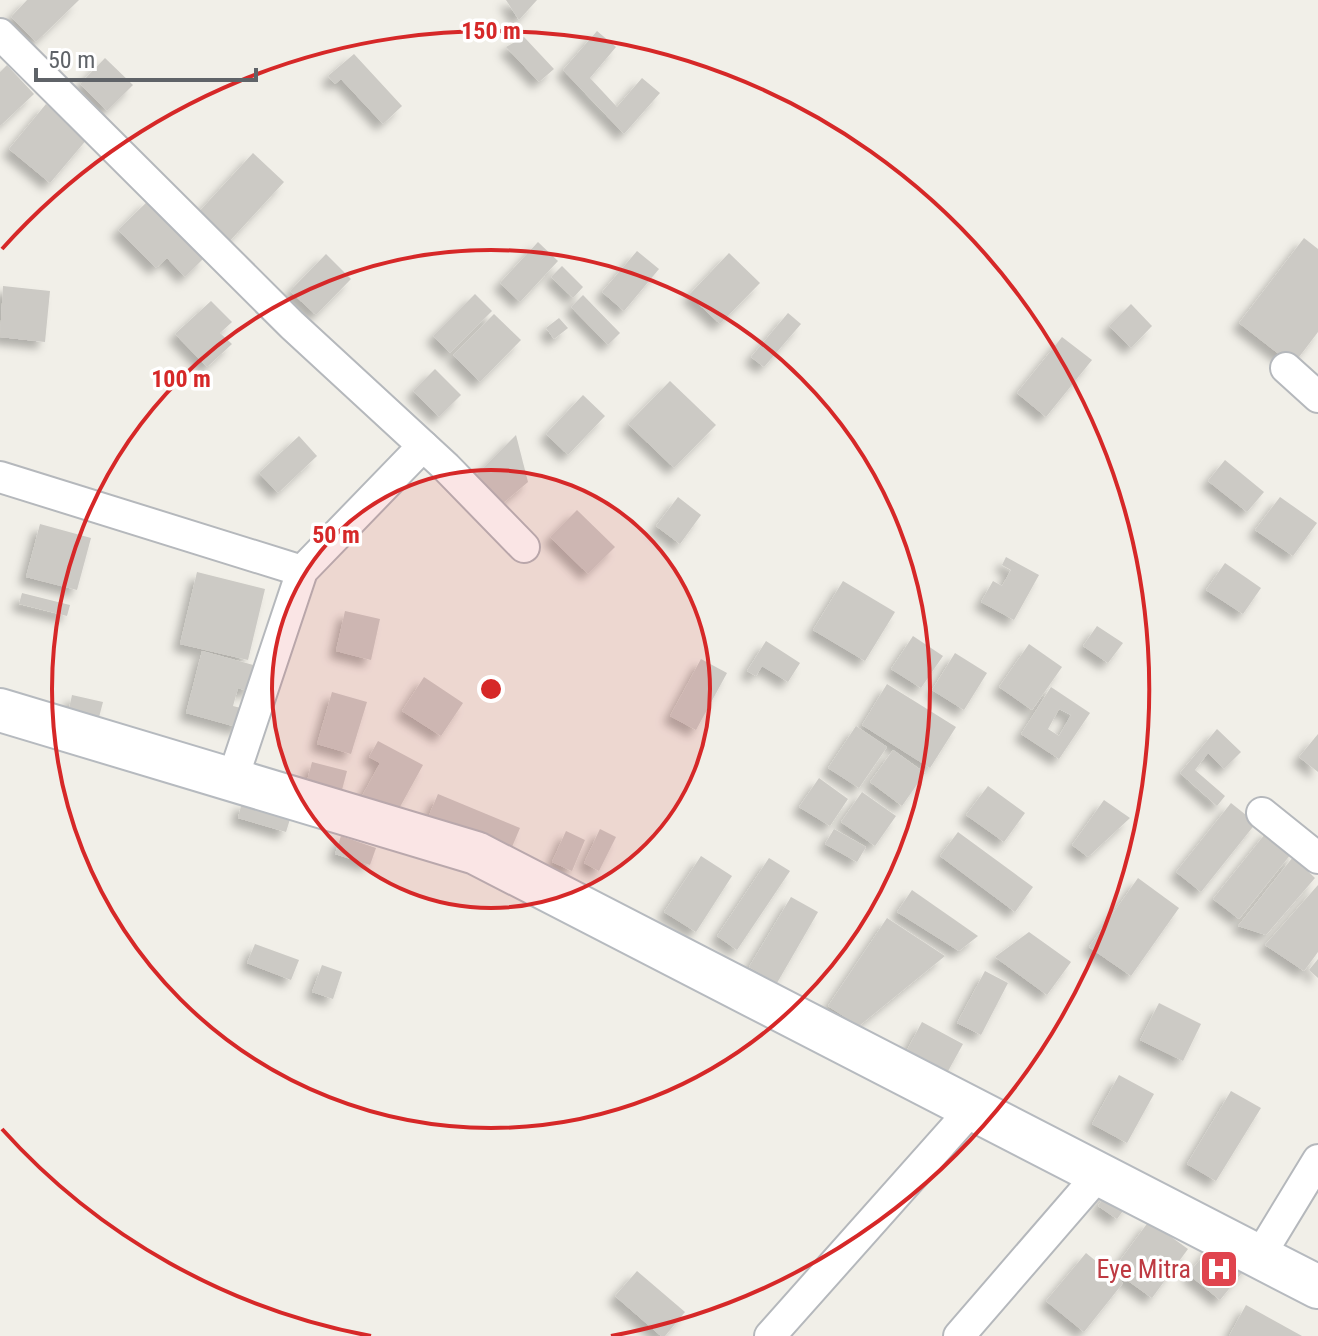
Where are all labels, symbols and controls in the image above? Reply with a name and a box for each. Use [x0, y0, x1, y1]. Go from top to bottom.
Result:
text: 150 m [461, 17, 521, 45]
scale bar [36, 32, 256, 82]
text: 50 m [48, 46, 95, 74]
text: 100 m [151, 365, 211, 393]
text: 50 m [312, 521, 360, 549]
centre of rings [477, 675, 505, 703]
hospital icon: Eye Mitra [1198, 1248, 1240, 1290]
place label: Eye Mitra [1096, 1254, 1191, 1284]

